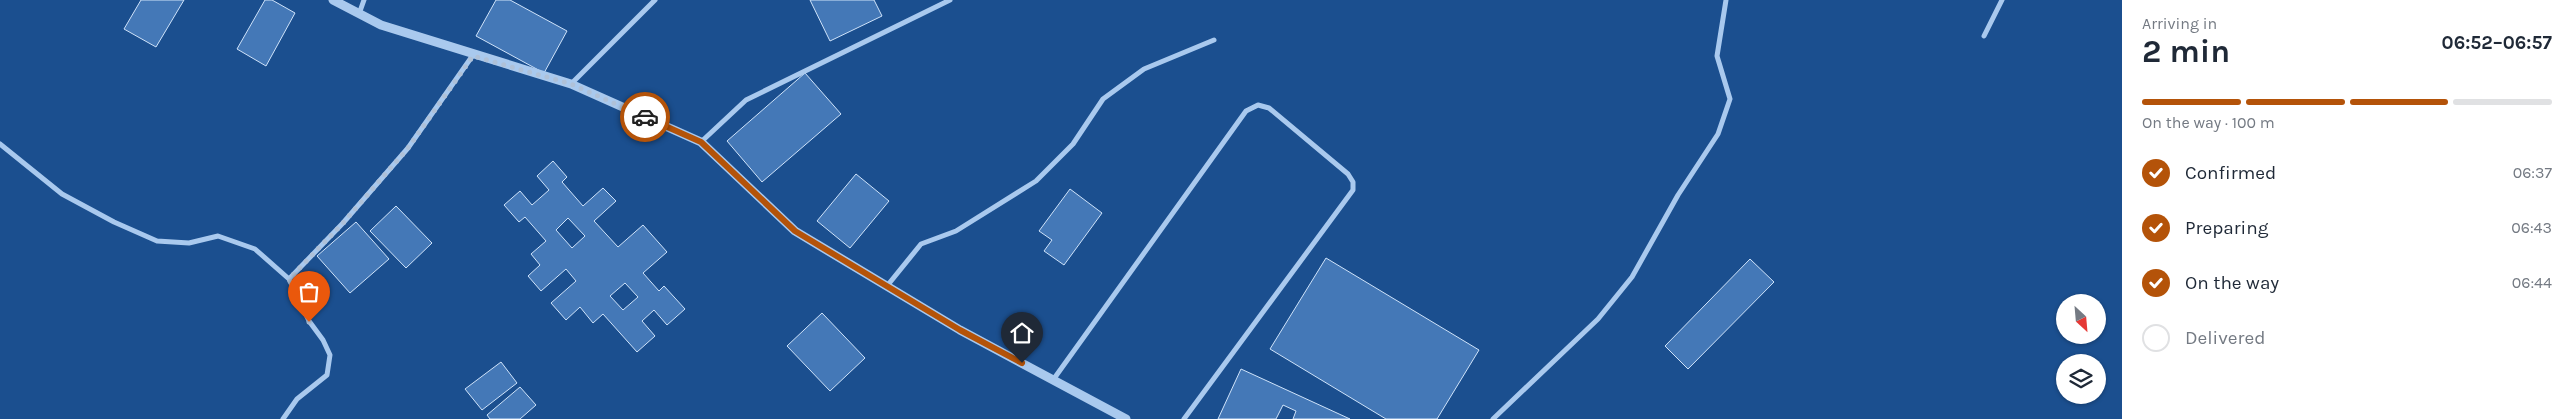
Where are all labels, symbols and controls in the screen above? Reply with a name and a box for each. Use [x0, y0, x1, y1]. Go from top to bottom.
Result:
text: Arriving in [2142, 14, 2217, 33]
text: 06:52–06:57 [2442, 32, 2552, 54]
text: 2 min [2142, 33, 2230, 70]
courier [620, 92, 670, 142]
icon: car [631, 103, 659, 131]
text: On the way · 100 m [2142, 113, 2275, 132]
icon: check [2142, 159, 2170, 187]
text: Confirmed [2185, 162, 2276, 184]
text: 06:37 [2513, 163, 2552, 182]
icon: check [2142, 214, 2170, 242]
text: Preparing [2185, 217, 2268, 239]
text: 06:43 [2511, 218, 2552, 237]
icon: check [2142, 269, 2170, 297]
pin [288, 271, 330, 322]
text: On the way [2185, 272, 2279, 294]
text: 06:44 [2512, 273, 2552, 292]
icon: bag [295, 278, 323, 306]
north arrow [2056, 294, 2106, 344]
map controls [2056, 294, 2106, 404]
pin [1001, 312, 1043, 363]
icon: home [1008, 319, 1036, 347]
text: Delivered [2185, 327, 2265, 349]
button: layers [2056, 354, 2106, 404]

